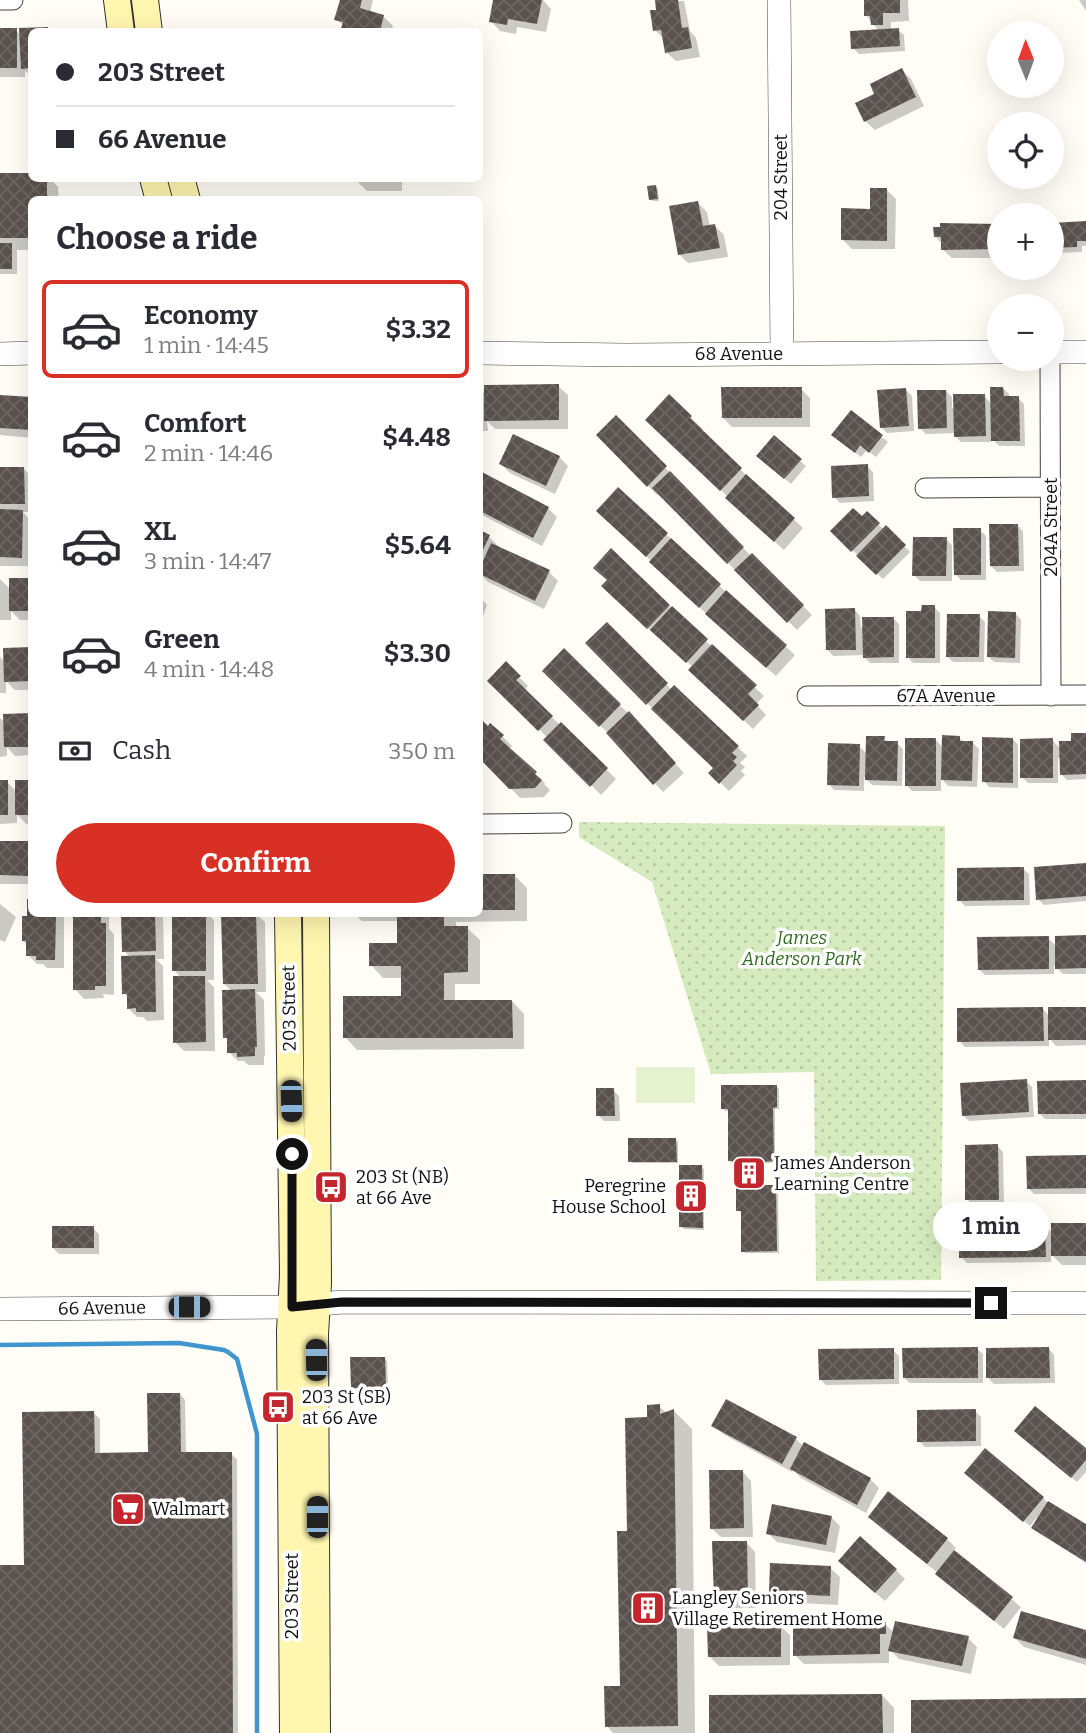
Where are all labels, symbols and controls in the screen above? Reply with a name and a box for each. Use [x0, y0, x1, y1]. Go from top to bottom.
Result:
north arrow [987, 21, 1064, 98]
map controls [987, 21, 1064, 371]
text: 203 Street [98, 57, 225, 88]
button: locate [987, 112, 1064, 189]
text: 66 Avenue [98, 124, 227, 155]
street label: 204 Street [770, 133, 792, 220]
button: + [987, 203, 1064, 280]
text: Choose a ride [56, 219, 257, 257]
button: − [987, 294, 1064, 371]
icon: car [60, 298, 123, 361]
text: Economy [144, 300, 258, 331]
text: $3.32 [386, 314, 451, 345]
text: 1 min · 14:45 [144, 331, 269, 359]
street label: 68 Avenue [695, 343, 783, 365]
icon: car [60, 406, 123, 469]
text: Comfort [144, 408, 247, 439]
text: $4.48 [382, 422, 451, 453]
text: 2 min · 14:46 [144, 439, 273, 467]
street label: 204A Street [1040, 477, 1062, 577]
icon: car [60, 514, 123, 577]
text: XL [144, 516, 176, 547]
text: $5.64 [385, 530, 451, 561]
text: 3 min · 14:47 [144, 547, 271, 575]
icon: car [60, 622, 123, 685]
text: Green [144, 624, 220, 655]
text: $3.30 [384, 638, 451, 669]
text: 4 min · 14:48 [144, 655, 274, 683]
street label: 67A Avenue [897, 685, 995, 707]
icon: cash [56, 732, 94, 770]
text: Cash [112, 735, 171, 766]
text: 350 m [388, 737, 455, 765]
button: Confirm [56, 823, 455, 903]
park label: James Anderson Park [741, 927, 862, 970]
street label: 203 Street [277, 964, 301, 1051]
car [280, 1080, 303, 1122]
route start [276, 1138, 308, 1170]
place label: James Anderson Learning Centre [773, 1152, 912, 1195]
building icon: James Anderson Learning Centre [730, 1154, 768, 1192]
place label: 203 St (NB) at 66 Ave [356, 1166, 449, 1209]
bus stop icon: 203 St (NB) at 66 Ave [312, 1168, 350, 1206]
place label: Peregrine House School [552, 1175, 666, 1218]
building icon: Peregrine House School [672, 1177, 710, 1215]
callout: 1 min [933, 1202, 1049, 1250]
text: 1 min [962, 1212, 1020, 1240]
route end [975, 1287, 1007, 1319]
street label: 66 Avenue [58, 1296, 146, 1320]
car [169, 1297, 211, 1318]
car [306, 1339, 327, 1381]
place label: 203 St (SB) at 66 Ave [302, 1386, 391, 1429]
bus stop icon: 203 St (SB) at 66 Ave [259, 1388, 297, 1426]
supermarket icon: Walmart [109, 1490, 147, 1528]
car [307, 1496, 328, 1538]
place label: Walmart [152, 1498, 226, 1520]
street label: 203 Street [281, 1553, 303, 1639]
place label: Langley Seniors Village Retirement Home [672, 1587, 883, 1630]
building icon: Langley Seniors Village Retirement Home [629, 1589, 667, 1627]

